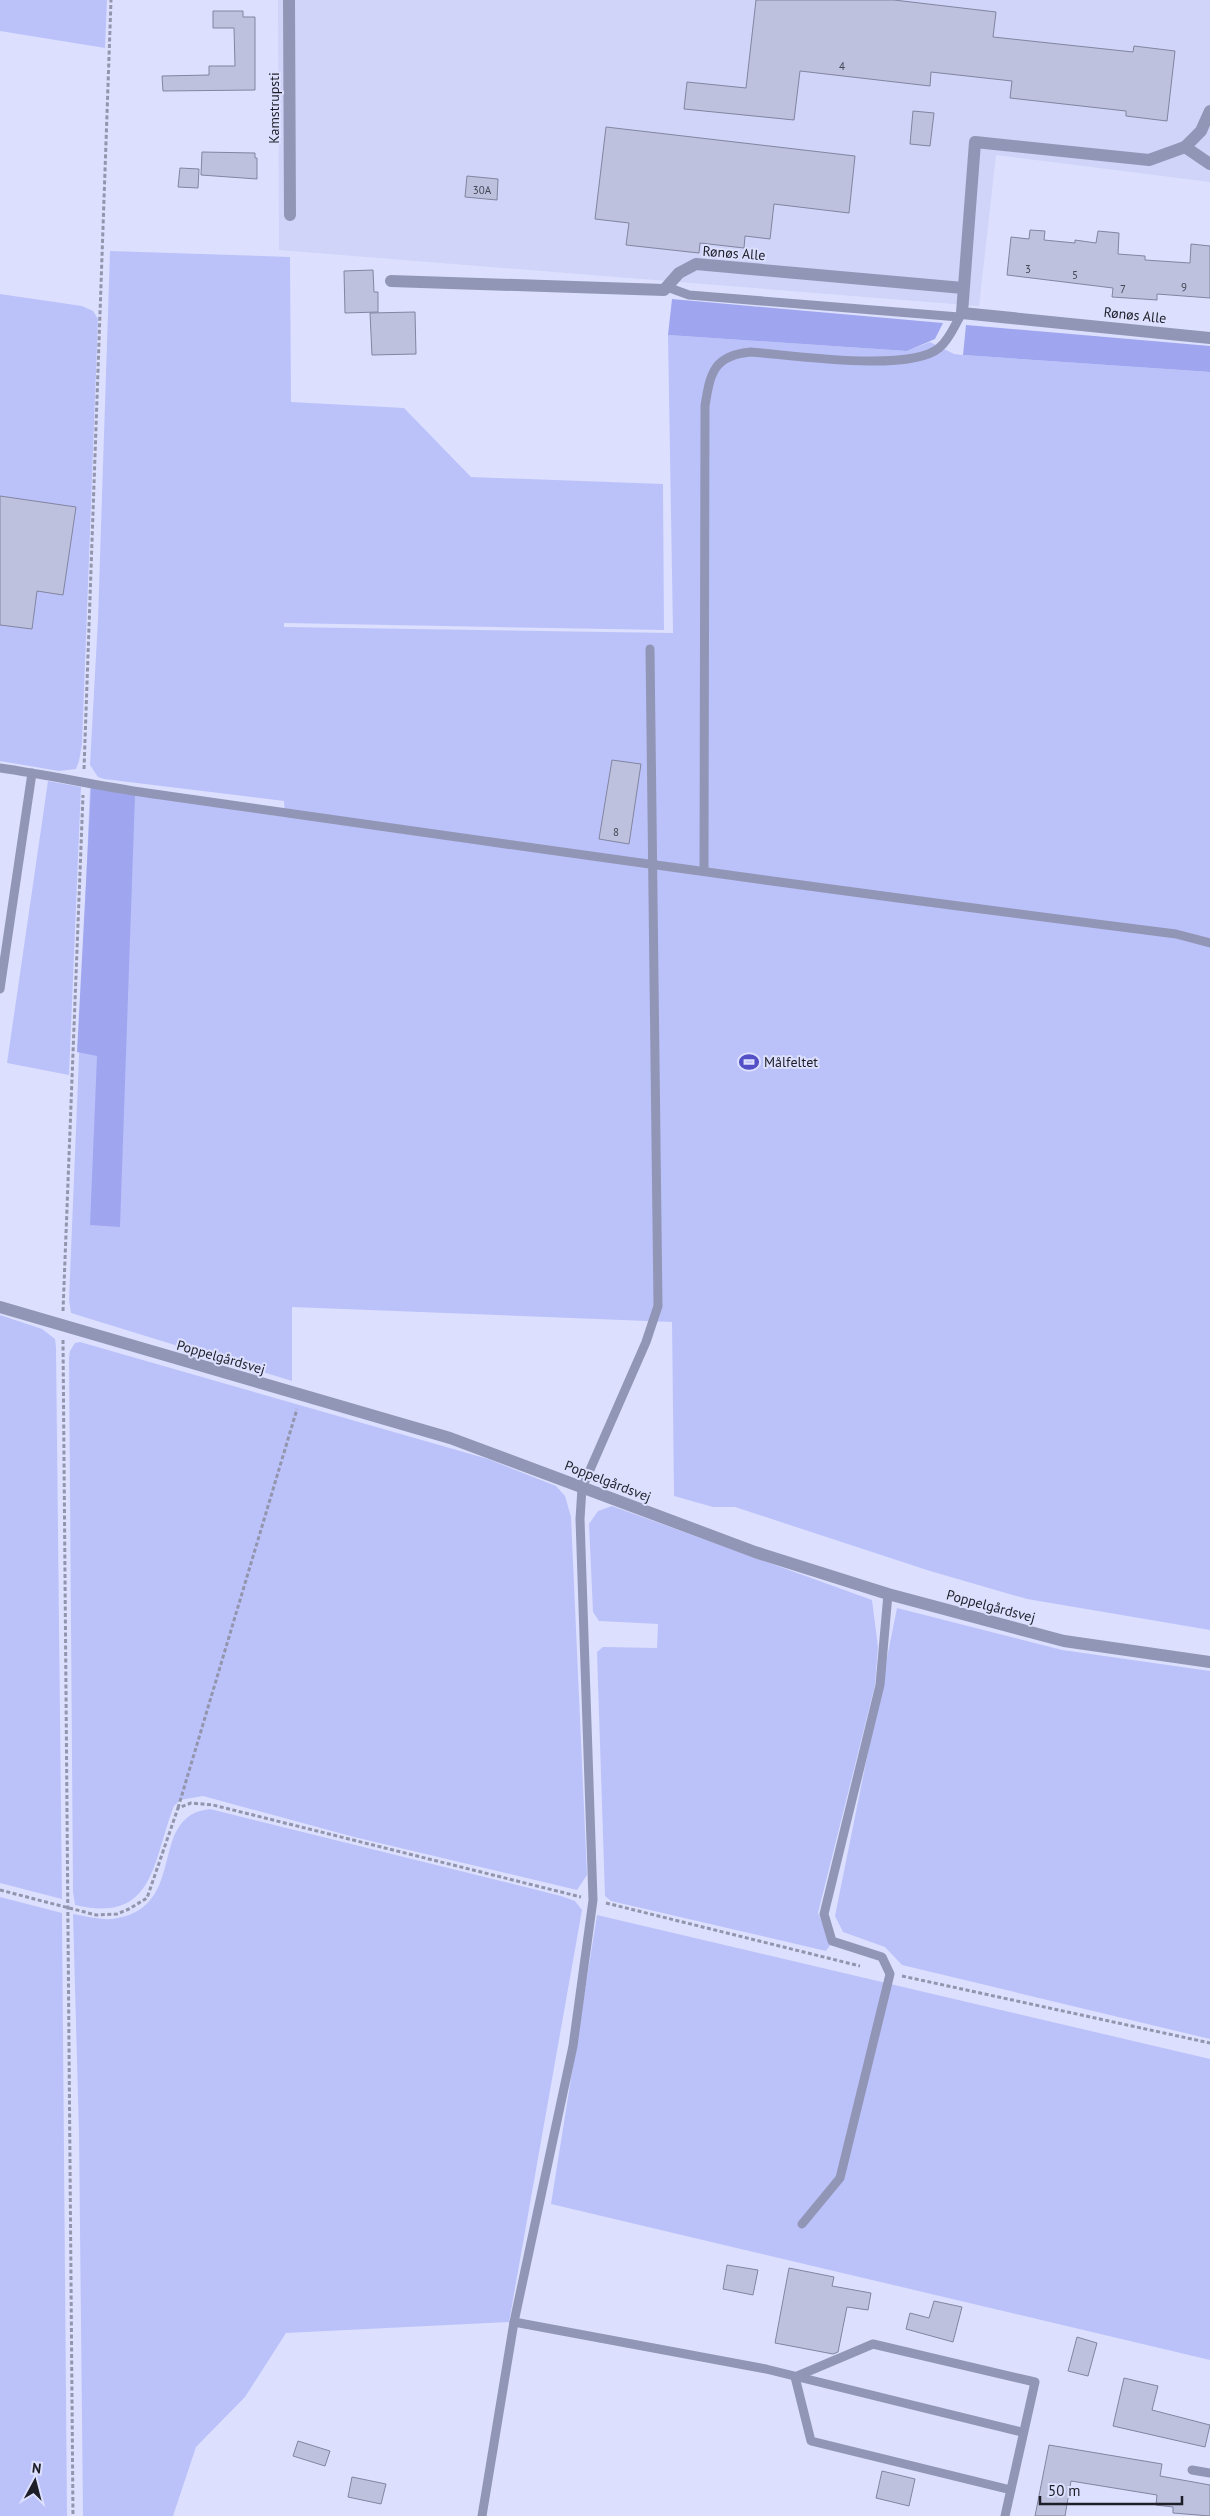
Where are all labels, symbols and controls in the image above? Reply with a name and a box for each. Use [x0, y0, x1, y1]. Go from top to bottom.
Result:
house number: 4 [839, 59, 845, 73]
street label: Kamstrupsti [265, 72, 283, 144]
house number: 30A [473, 183, 492, 197]
street label: Rønøs Alle [702, 242, 766, 264]
house number: 3 [1025, 262, 1031, 276]
house number: 5 [1072, 268, 1078, 282]
house number: 9 [1181, 280, 1187, 294]
house number: 7 [1120, 282, 1126, 296]
street label: Rønøs Alle [1103, 303, 1167, 327]
house number: 8 [613, 825, 619, 839]
sports icon: Målfeltet [738, 1051, 760, 1073]
place label: Målfeltet [764, 1053, 818, 1071]
street label: Poppelgårdsvej [175, 1336, 267, 1378]
street label: Poppelgårdsvej [562, 1456, 654, 1506]
street label: Poppelgårdsvej [945, 1585, 1037, 1627]
north arrow [10, 2456, 60, 2506]
text: N [31, 2459, 42, 2478]
scale bar [1040, 2474, 1182, 2506]
text: 50 m [1048, 2481, 1081, 2500]

